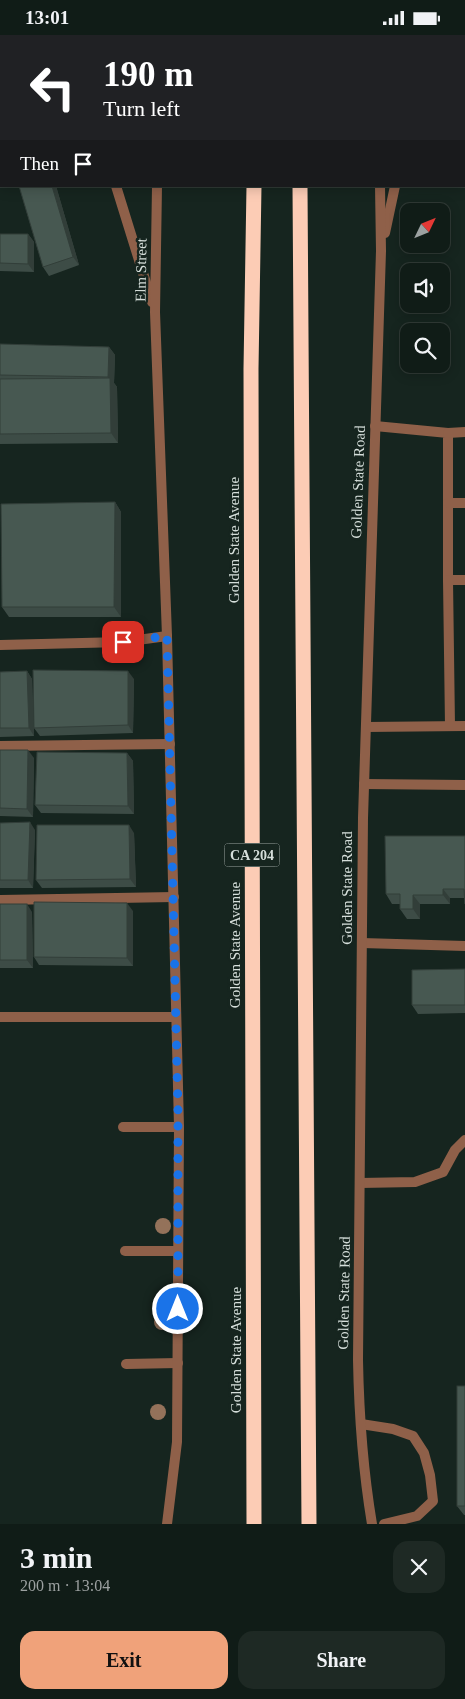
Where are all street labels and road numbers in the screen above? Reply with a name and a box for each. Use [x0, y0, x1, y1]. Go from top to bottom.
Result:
street label: Elm Street [132, 237, 150, 302]
street label: Golden State Road [348, 425, 368, 539]
street label: Golden State Avenue [226, 476, 242, 603]
street label: Golden State Road [339, 831, 355, 945]
road number: CA 204 [224, 843, 280, 867]
street label: Golden State Avenue [227, 881, 243, 1008]
street label: Golden State Road [335, 1236, 353, 1350]
street label: Golden State Avenue [228, 1286, 244, 1413]

